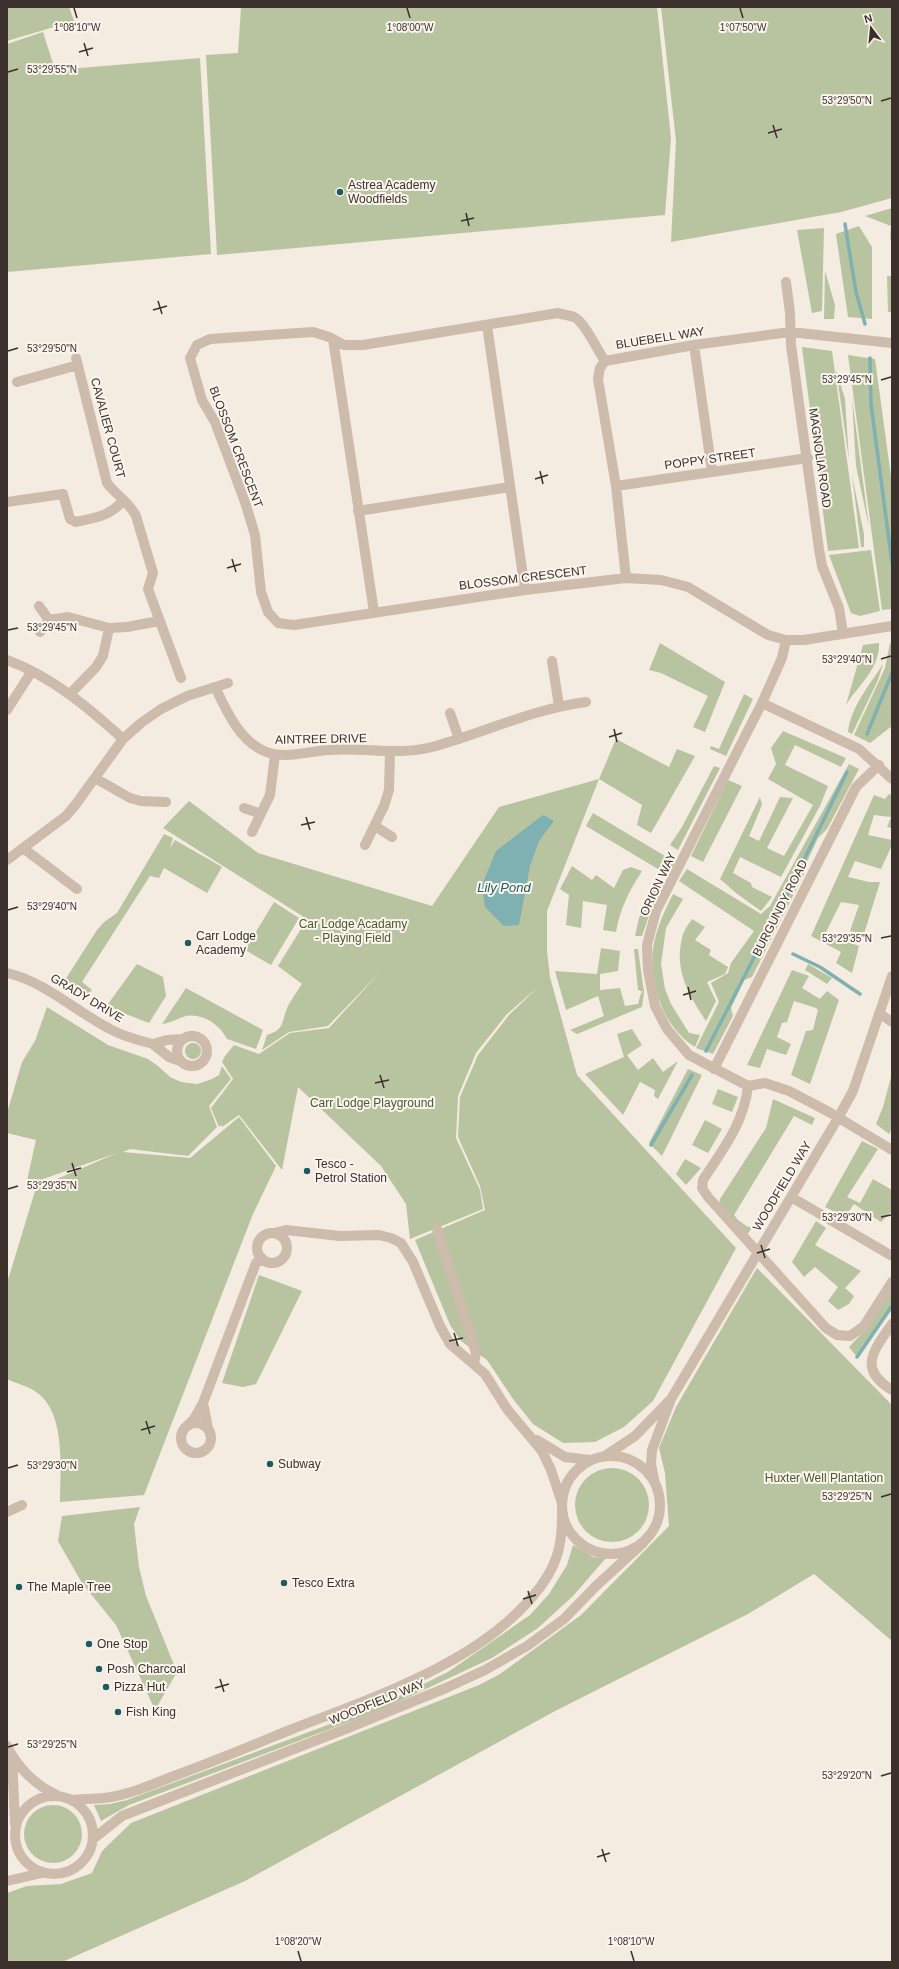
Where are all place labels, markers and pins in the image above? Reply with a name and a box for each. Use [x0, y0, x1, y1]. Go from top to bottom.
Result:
place label: Astrea Academy Woodfields [348, 178, 435, 206]
marker: Astrea Academy Woodfields [335, 187, 345, 197]
place label: Carr Lodge Academy [196, 929, 256, 957]
marker: Carr Lodge Academy [183, 938, 193, 948]
place label: Tesco - Petrol Station [315, 1157, 387, 1185]
marker: Tesco - Petrol Station [302, 1166, 312, 1176]
place label: Subway [278, 1457, 321, 1471]
marker: Subway [265, 1459, 275, 1469]
place label: Tesco Extra [292, 1576, 355, 1590]
marker: Tesco Extra [279, 1578, 289, 1588]
place label: The Maple Tree [27, 1580, 111, 1594]
marker: The Maple Tree [14, 1582, 24, 1592]
place label: One Stop [97, 1637, 148, 1651]
marker: One Stop [84, 1639, 94, 1649]
place label: Posh Charcoal [107, 1662, 186, 1676]
marker: Posh Charcoal [94, 1664, 104, 1674]
place label: Pizza Hut [114, 1680, 166, 1694]
marker: Pizza Hut [101, 1682, 111, 1692]
place label: Fish King [126, 1705, 176, 1719]
marker: Fish King [113, 1707, 123, 1717]

